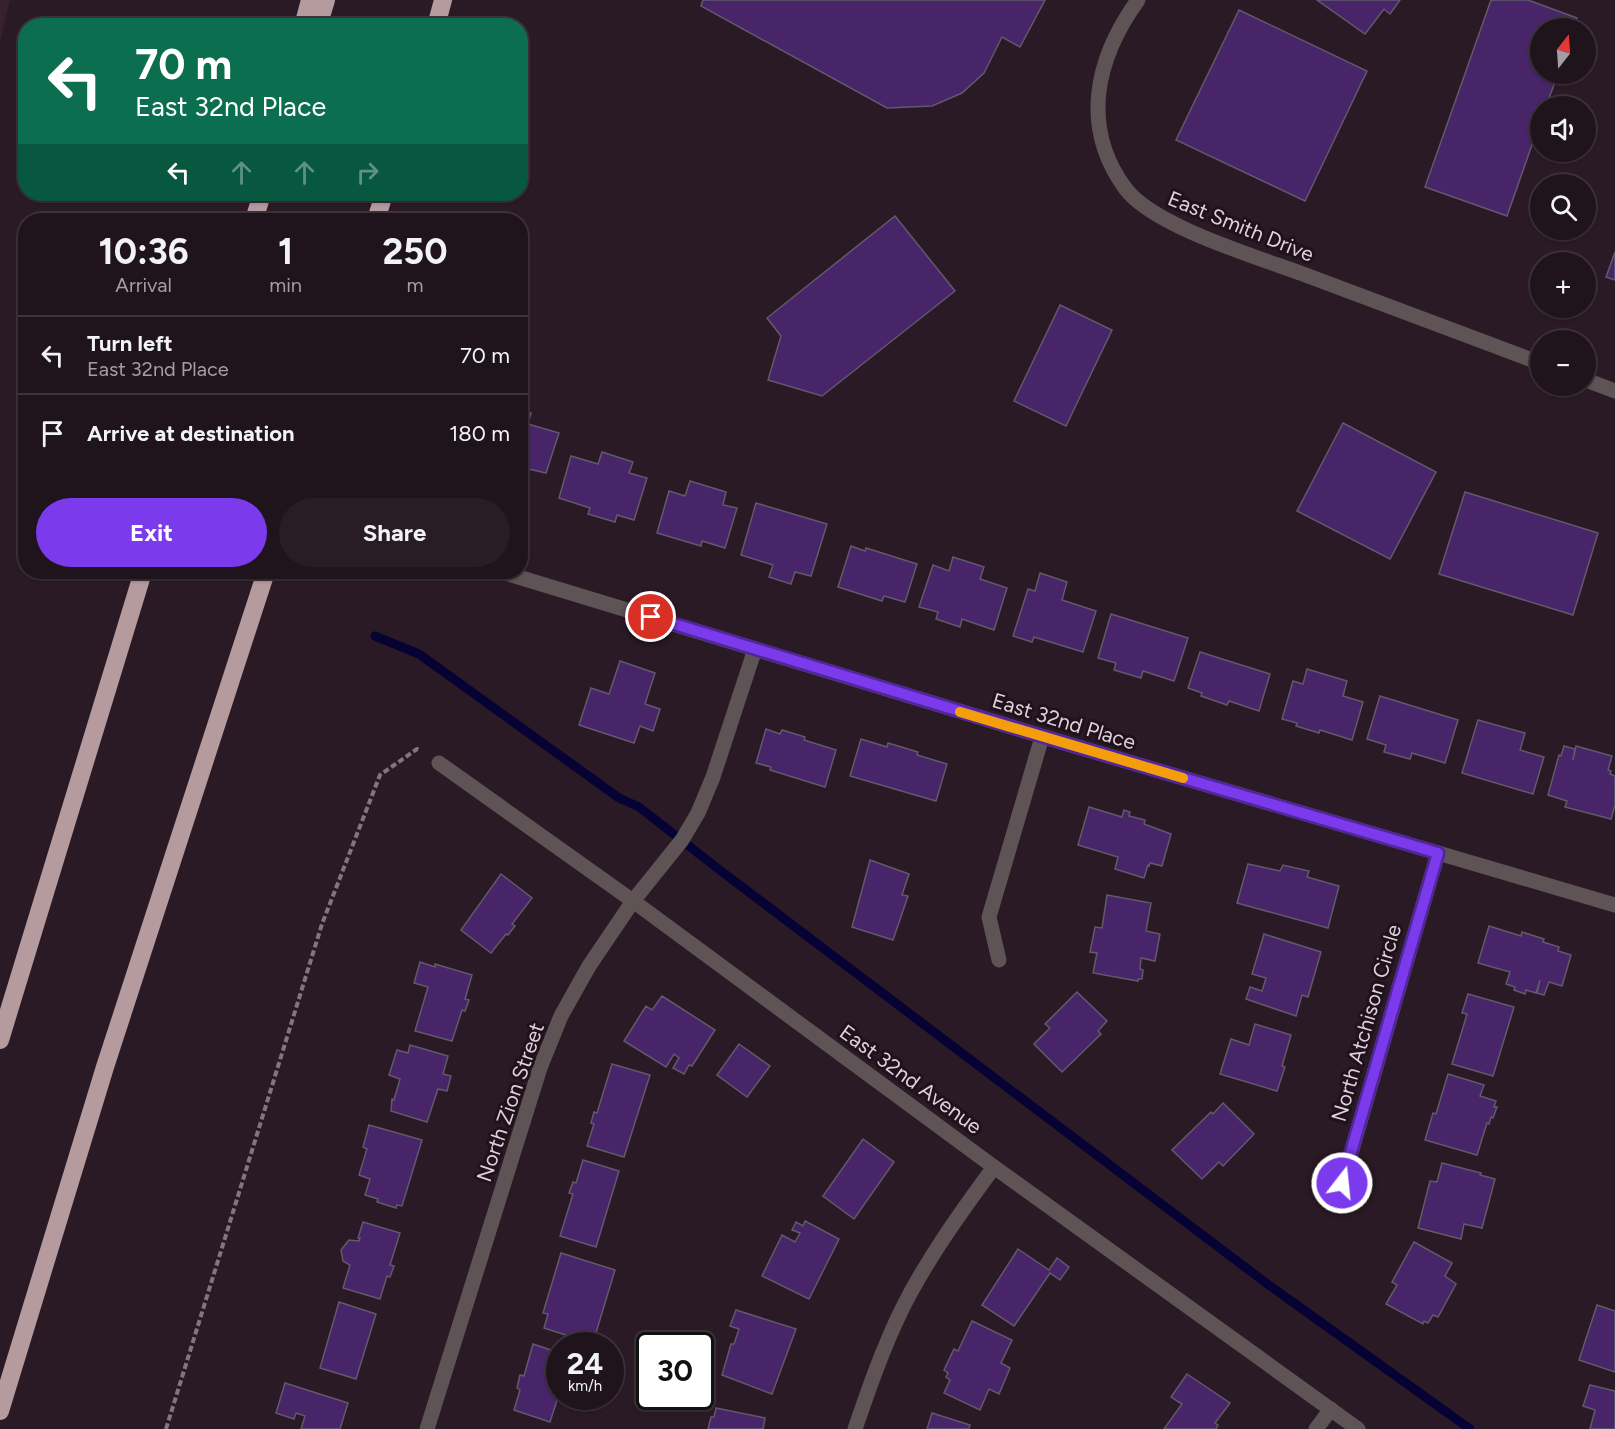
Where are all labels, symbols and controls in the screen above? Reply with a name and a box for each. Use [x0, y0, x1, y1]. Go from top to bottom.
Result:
north arrow [1530, 18, 1596, 84]
map controls [1530, 18, 1596, 396]
text: 70 m [135, 39, 232, 90]
icon: left [36, 42, 114, 120]
text: East 32nd Place [135, 90, 326, 123]
button: sound [1530, 96, 1596, 162]
icon: left [162, 156, 195, 189]
icon: ahead [225, 156, 258, 189]
icon: ahead [288, 156, 321, 189]
icon: right [351, 156, 384, 189]
button: search [1530, 174, 1596, 240]
street label: East Smith Drive [1164, 185, 1318, 267]
text: 10:36 [98, 230, 189, 273]
text: 1 [278, 230, 293, 273]
text: 250 [382, 230, 448, 273]
button: + [1530, 252, 1596, 318]
text: Arrival [115, 273, 172, 297]
text: min [269, 273, 302, 297]
text: m [406, 273, 424, 297]
text: Turn left [87, 330, 173, 357]
button: − [1530, 330, 1596, 396]
icon: left [36, 339, 69, 372]
text: 70 m [460, 342, 510, 369]
text: East 32nd Place [87, 357, 229, 381]
icon: arrive [36, 417, 69, 450]
text: Arrive at destination [87, 420, 295, 447]
text: 180 m [449, 420, 510, 447]
button: Exit [36, 498, 267, 567]
button: Share [279, 498, 510, 567]
pin [625, 591, 676, 642]
icon: arrive [634, 600, 667, 633]
street label: East 32nd Place [989, 687, 1139, 755]
street label: North Atchison Circle [1326, 922, 1406, 1124]
street label: North Zion Street [471, 1019, 549, 1185]
street label: East 32nd Avenue [835, 1019, 987, 1139]
position arrow [1310, 1151, 1374, 1215]
speed limit sign: 30 [636, 1332, 714, 1410]
text: 24 [567, 1345, 603, 1382]
text: km/h [568, 1377, 602, 1395]

